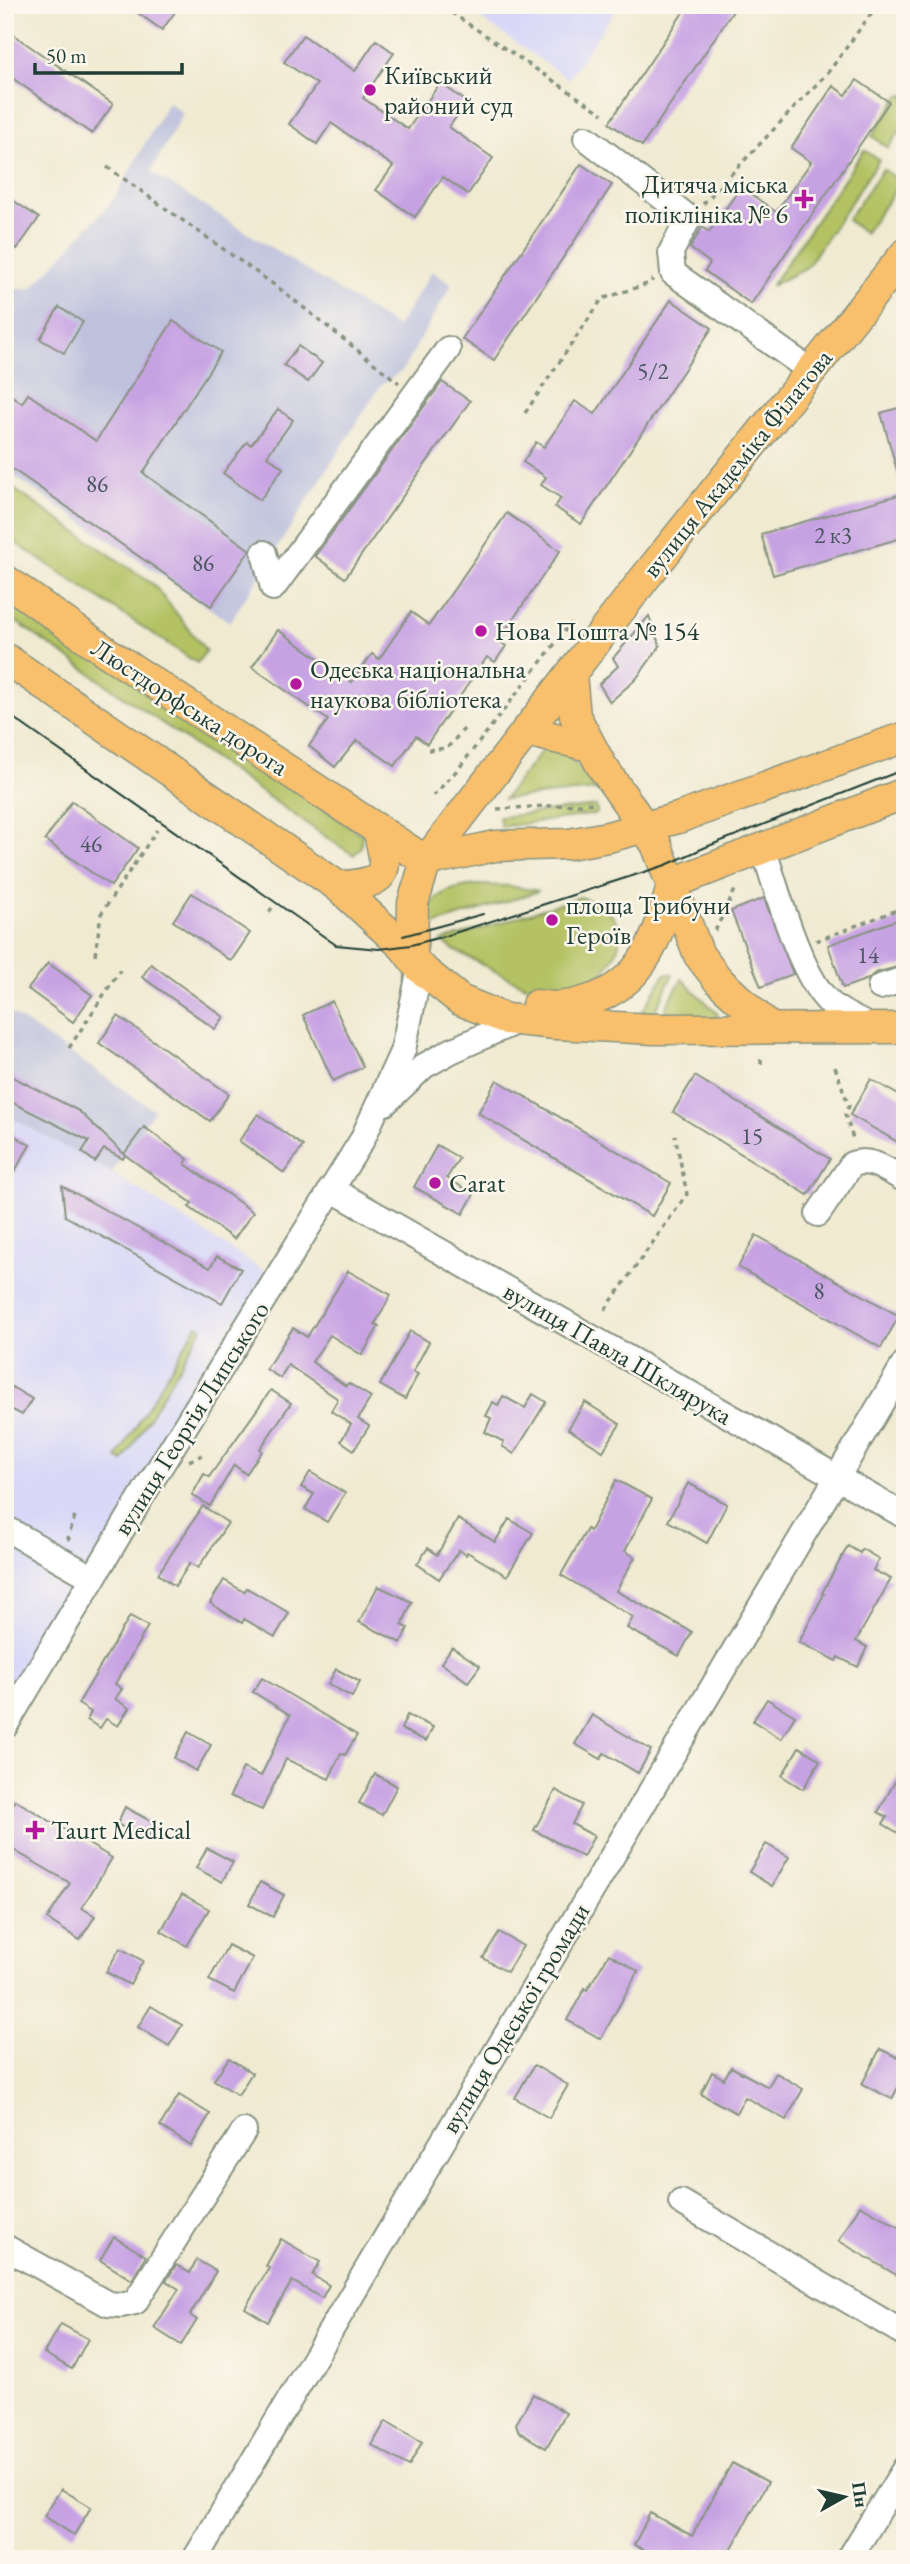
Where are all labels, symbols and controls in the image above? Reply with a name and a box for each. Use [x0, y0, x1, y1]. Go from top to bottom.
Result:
scale bar [35, 32, 182, 76]
text: 50 m [46, 42, 87, 69]
place label: Київський районий суд [384, 58, 513, 122]
marker: Київський районий суд [362, 82, 378, 98]
place label: Дитяча міська поліклініка № 6 [625, 167, 789, 231]
marker: Дитяча міська поліклініка № 6 [794, 189, 814, 209]
street label: вулиця Академіка Філатова [634, 341, 840, 584]
house number: 5/2 [637, 356, 669, 386]
house number: 86 [86, 469, 108, 499]
house number: 2 к3 [814, 520, 852, 550]
house number: 86 [192, 548, 214, 578]
place label: Нова Пошта № 154 [495, 614, 700, 648]
marker: Нова Пошта № 154 [473, 623, 489, 639]
street label: Люстдорфська дорога [85, 631, 295, 784]
place label: Одеська національна наукова бібліотека [310, 652, 526, 716]
marker: Одеська національна наукова бібліотека [288, 676, 304, 692]
house number: 46 [80, 829, 102, 859]
place label: площа Трибуни Героїв [566, 888, 731, 952]
marker: площа Трибуни Героїв [544, 912, 560, 928]
house number: 14 [857, 940, 880, 970]
house number: 15 [741, 1121, 763, 1151]
place label: Carat [449, 1166, 505, 1200]
marker: Carat [427, 1175, 443, 1191]
street label: вулиця Павла Шклярука [498, 1274, 739, 1433]
house number: 8 [813, 1276, 825, 1306]
street label: вулиця Георгія Липського [105, 1295, 277, 1541]
place label: Taurt Medical [51, 1813, 191, 1847]
marker: Taurt Medical [25, 1820, 45, 1840]
street label: вулиця Одеської громади [433, 1896, 597, 2139]
north arrow [808, 2462, 878, 2532]
text: Пн [846, 2480, 875, 2509]

